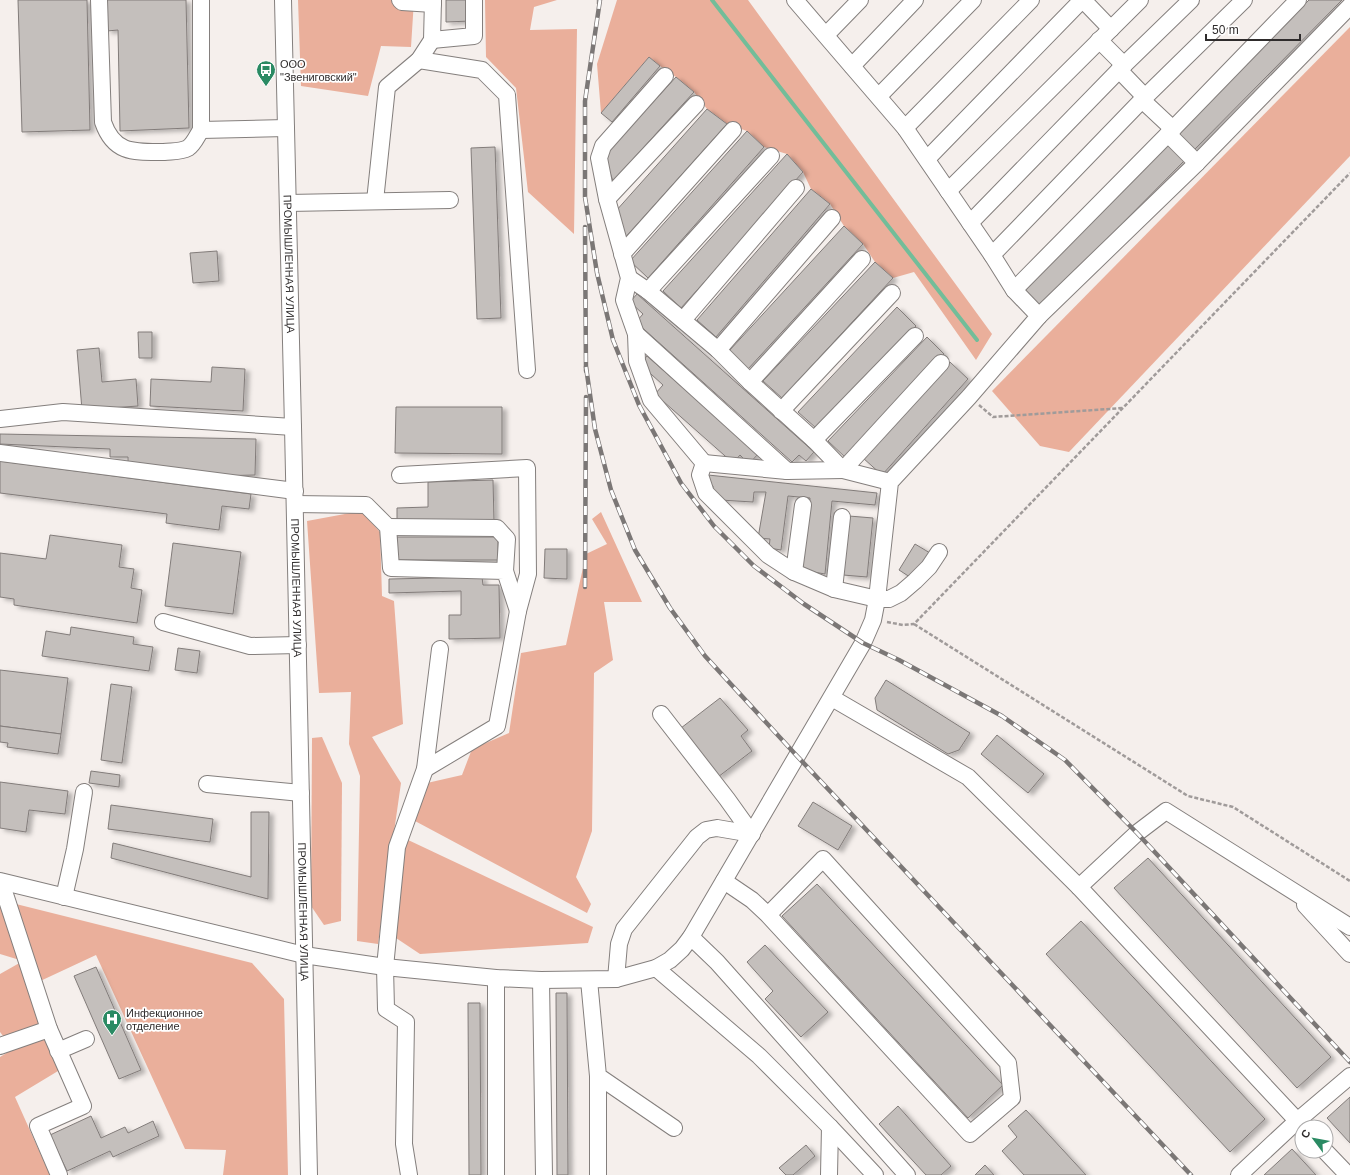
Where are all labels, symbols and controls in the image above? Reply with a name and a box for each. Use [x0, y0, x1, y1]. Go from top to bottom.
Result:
scale bar [1206, 16, 1300, 42]
text: 50 m [1212, 23, 1239, 37]
place label: ООО "Звениговский" [280, 58, 357, 83]
bus stop icon: ООО "Звениговский" [255, 59, 277, 87]
street label: ПРОМЫШЛЕННАЯ УЛИЦА [282, 194, 297, 334]
street label: ПРОМЫШЛЕННАЯ УЛИЦА [289, 518, 304, 658]
street label: ПРОМЫШЛЕННАЯ УЛИЦА [296, 842, 311, 982]
place label: Инфекционное отделение [126, 1007, 203, 1032]
hospital icon: Инфекционное отделение [101, 1008, 123, 1036]
north arrow [1294, 1119, 1334, 1159]
text: С [1298, 1127, 1313, 1140]

